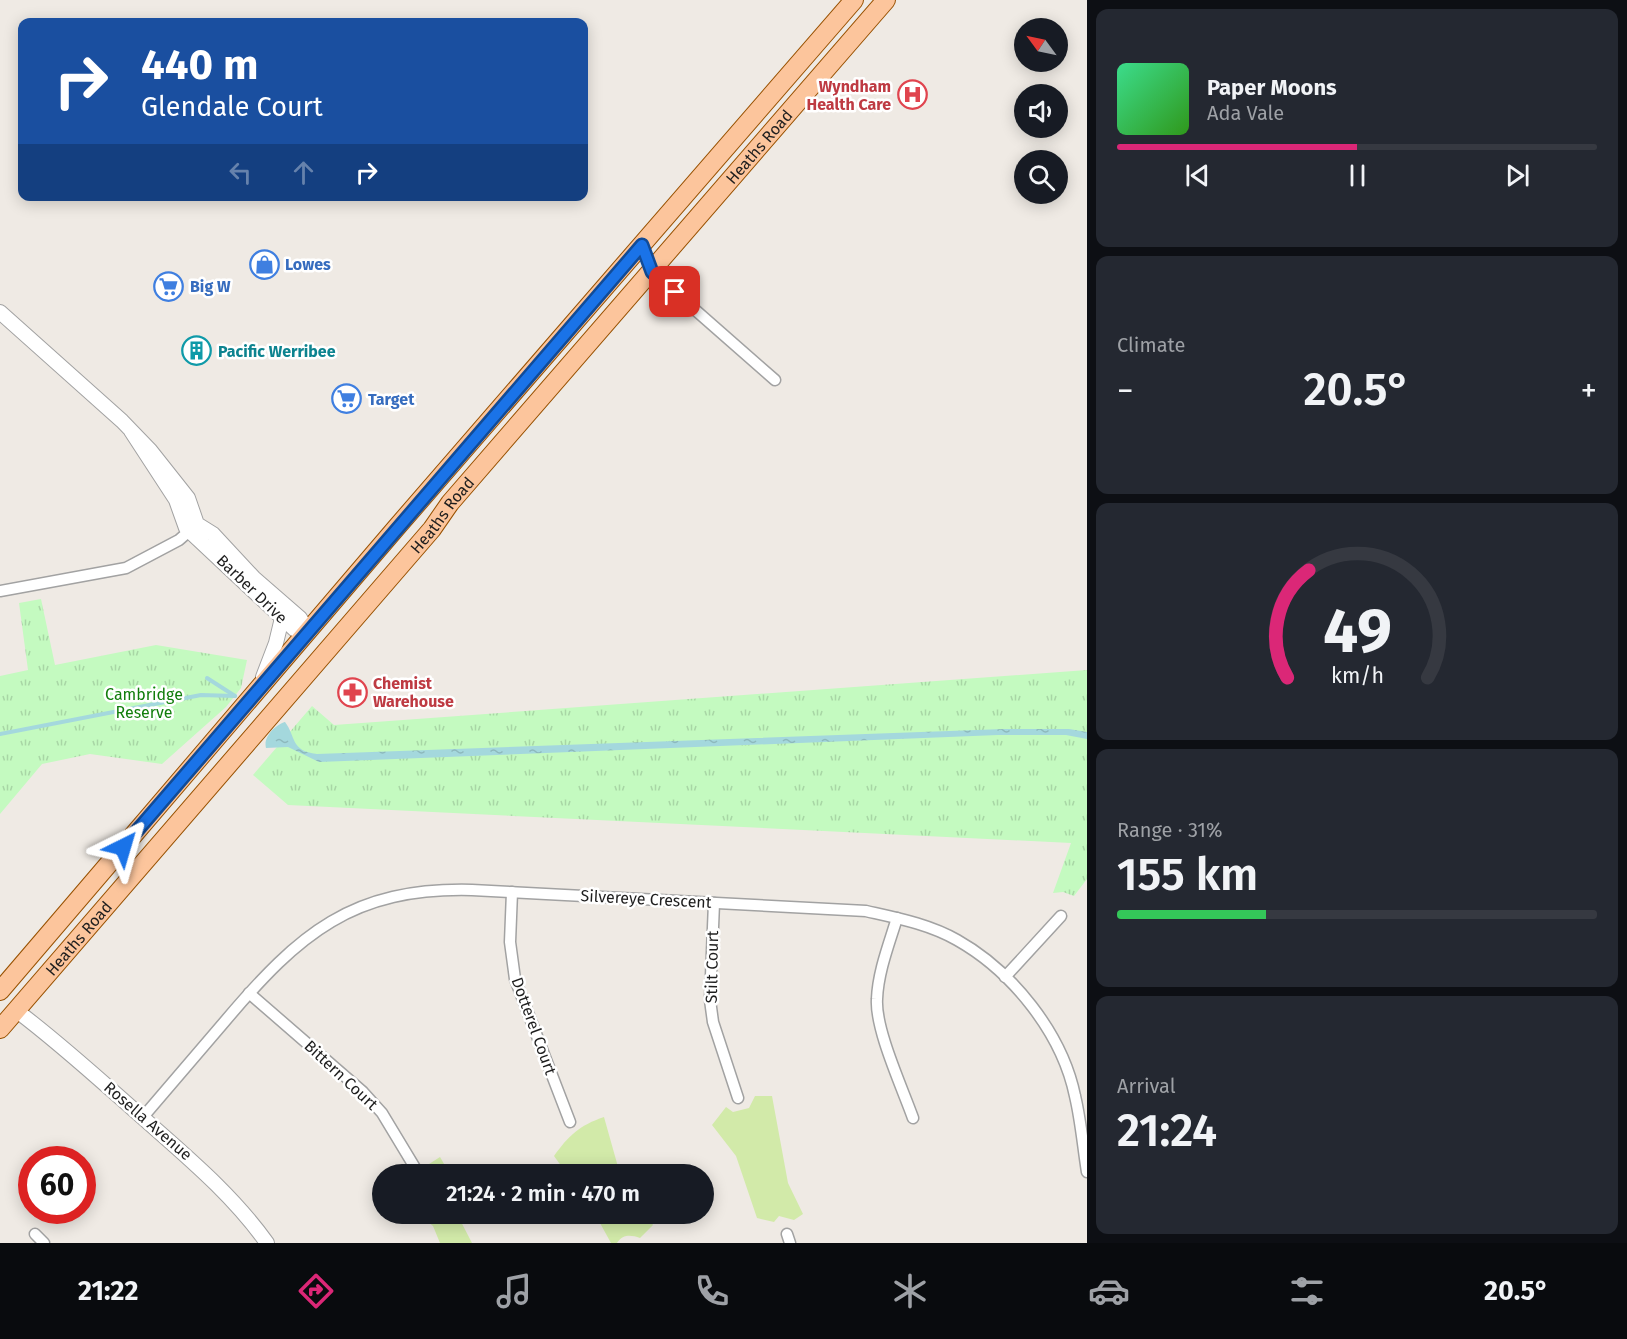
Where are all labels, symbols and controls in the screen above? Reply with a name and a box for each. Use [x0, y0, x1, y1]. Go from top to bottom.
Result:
north arrow [1014, 18, 1068, 72]
map controls [1014, 18, 1068, 204]
text: 440 m [141, 40, 258, 90]
icon: right [42, 42, 120, 120]
text: Paper Moons [1207, 74, 1337, 101]
place label: Wyndham Health Care [807, 77, 891, 114]
hospital icon: Wyndham Health Care [896, 79, 928, 111]
button: sound [1014, 84, 1068, 138]
text: Glendale Court [141, 91, 323, 123]
text: Ada Vale [1207, 101, 1284, 125]
street label: Heaths Road [722, 106, 796, 188]
button: search [1014, 150, 1068, 204]
icon: left [224, 156, 257, 189]
icon: ahead [287, 156, 320, 189]
icon: right [350, 156, 383, 189]
icon: previous [1181, 159, 1214, 192]
icon: pause [1341, 159, 1374, 192]
icon: next [1501, 159, 1534, 192]
shop icon: Lowes [248, 248, 280, 280]
place label: Lowes [285, 255, 331, 274]
pin [649, 266, 700, 317]
supermarket icon: Big W [153, 270, 185, 302]
icon: arrive [658, 275, 691, 308]
place label: Big W [190, 277, 231, 296]
text: Climate [1117, 333, 1185, 357]
building icon: Pacific Werribee [181, 335, 213, 367]
place label: Pacific Werribee [218, 342, 336, 361]
text: 20.5° [1303, 363, 1411, 417]
text: − [1117, 371, 1134, 411]
text: + [1581, 371, 1597, 411]
supermarket icon: Target [331, 383, 363, 415]
place label: Target [368, 390, 415, 409]
street label: Heaths Road [406, 473, 478, 557]
street label: Barber Drive [213, 551, 291, 627]
text: 49 [1323, 595, 1391, 670]
text: km/h [1330, 664, 1384, 690]
place label: Chemist Warehouse [373, 674, 454, 711]
pharmacy icon: Chemist Warehouse [336, 676, 368, 708]
park label: Cambridge Reserve [105, 685, 183, 722]
position arrow [91, 815, 155, 879]
text: Range · 31% [1117, 818, 1223, 842]
text: 155 km [1117, 848, 1258, 902]
street label: Silvereye Crescent [580, 886, 712, 912]
street label: Heaths Road [41, 897, 116, 979]
street label: Stilt Court [702, 930, 722, 1004]
street label: Dotterel Court [508, 975, 560, 1078]
street label: Bittern Court [300, 1036, 382, 1114]
text: Arrival [1117, 1074, 1176, 1098]
street label: Rosella Avenue [100, 1078, 196, 1164]
text: 21:24 [1117, 1104, 1217, 1158]
speed limit sign: 60 [18, 1146, 96, 1224]
text: 21:24 · 2 min · 470 m [446, 1180, 640, 1207]
icon: directions [295, 1270, 337, 1312]
icon: music [493, 1270, 535, 1312]
icon: phone [691, 1270, 733, 1312]
icon: climate [889, 1270, 931, 1312]
icon: car [1088, 1270, 1130, 1312]
icon: filters [1286, 1270, 1328, 1312]
text: 21:22 [78, 1275, 138, 1307]
text: 20.5° [1484, 1275, 1549, 1307]

